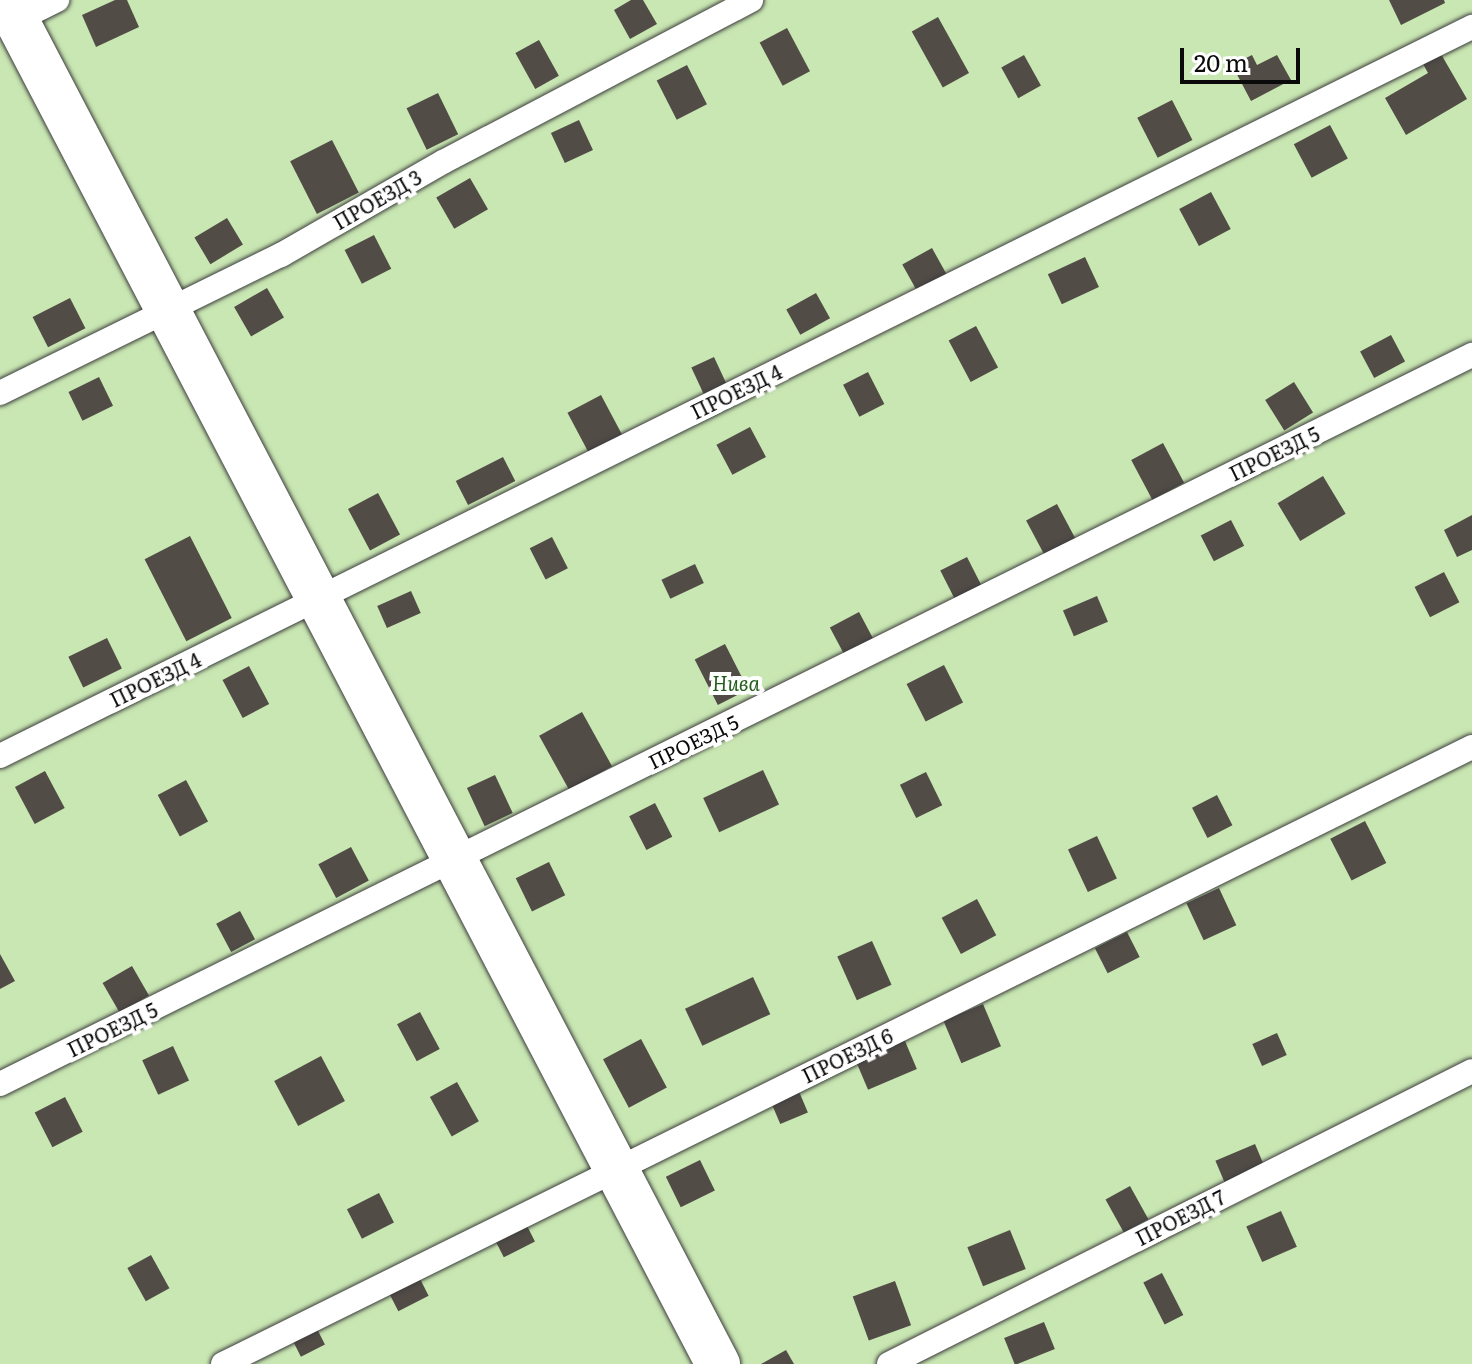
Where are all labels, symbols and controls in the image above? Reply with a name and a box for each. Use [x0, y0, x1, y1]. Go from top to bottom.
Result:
scale bar [1184, 32, 1304, 82]
text: 20 m [1194, 44, 1248, 79]
street label: ПРОЕЗД 3 [329, 164, 425, 234]
street label: ПРОЕЗД 4 [687, 359, 785, 423]
street label: ПРОЕЗД 5 [1225, 421, 1323, 485]
street label: ПРОЕЗД 4 [106, 647, 204, 711]
park label: Нива [712, 670, 760, 694]
street label: ПРОЕЗД 5 [644, 709, 742, 773]
street label: ПРОЕЗД 5 [63, 997, 161, 1061]
street label: ПРОЕЗД 6 [798, 1023, 896, 1087]
street label: ПРОЕЗД 7 [1131, 1184, 1229, 1250]

